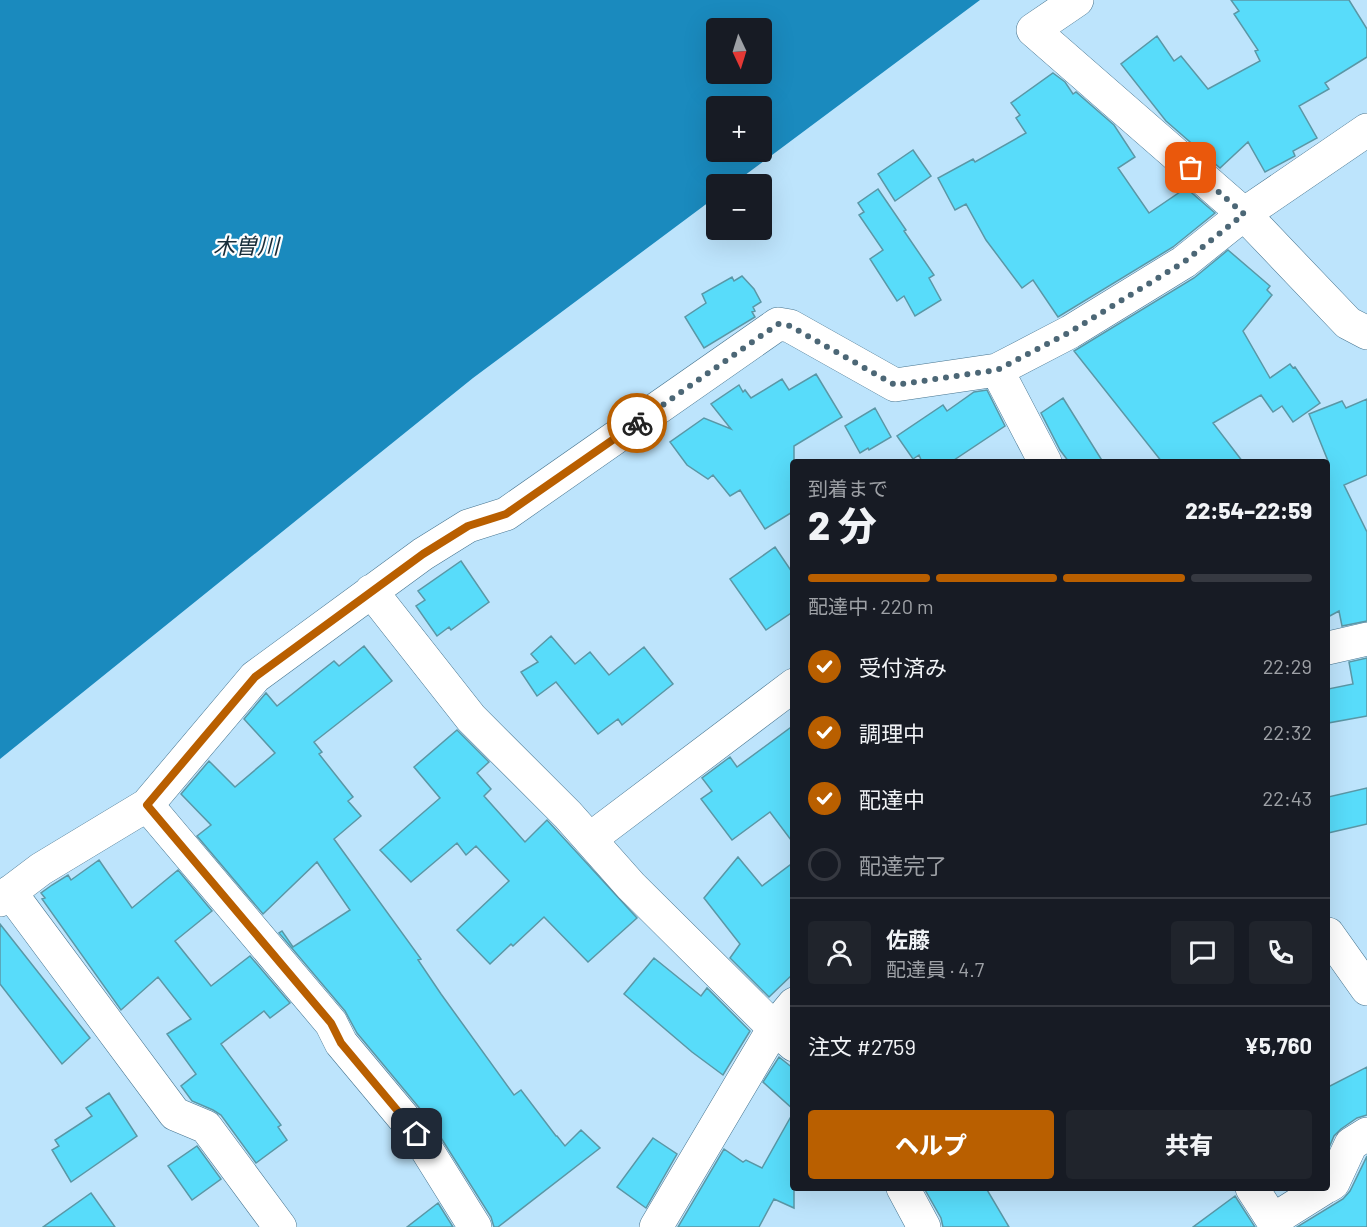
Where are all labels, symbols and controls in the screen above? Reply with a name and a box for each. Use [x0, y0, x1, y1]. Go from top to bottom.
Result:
north arrow [706, 18, 772, 84]
map controls [706, 18, 772, 240]
button: + [706, 96, 772, 162]
pin [1165, 142, 1216, 193]
icon: bag [1174, 151, 1207, 184]
button: − [706, 174, 772, 240]
water label: 木曽川 [213, 232, 281, 258]
courier [607, 393, 667, 453]
icon: bike [621, 407, 654, 440]
text: 到着まで [808, 476, 888, 500]
text: 22:54–22:59 [1185, 497, 1312, 523]
text: 2 分 [808, 501, 877, 548]
text: 配達中 · 220 m [808, 594, 933, 618]
icon: check [808, 650, 841, 683]
text: 受付済み [859, 654, 947, 680]
text: 22:29 [1263, 654, 1312, 678]
icon: check [808, 716, 841, 749]
text: 調理中 [859, 720, 925, 746]
text: 22:32 [1263, 720, 1312, 744]
icon: check [808, 782, 841, 815]
text: 配達中 [859, 786, 925, 812]
text: 22:43 [1262, 786, 1312, 810]
text: 配達完了 [859, 852, 947, 878]
button: person [808, 921, 871, 984]
button: chat [1171, 921, 1234, 984]
button: phone [1249, 921, 1312, 984]
text: 佐藤 [886, 926, 930, 952]
text: 配達員 · 4.7 [886, 957, 984, 981]
text: ¥5,760 [1244, 1032, 1312, 1058]
text: 注文 #2759 [808, 1033, 916, 1059]
pin [391, 1108, 442, 1159]
button: ヘルプ [808, 1110, 1054, 1179]
button: 共有 [1066, 1110, 1312, 1179]
icon: home [400, 1117, 433, 1150]

